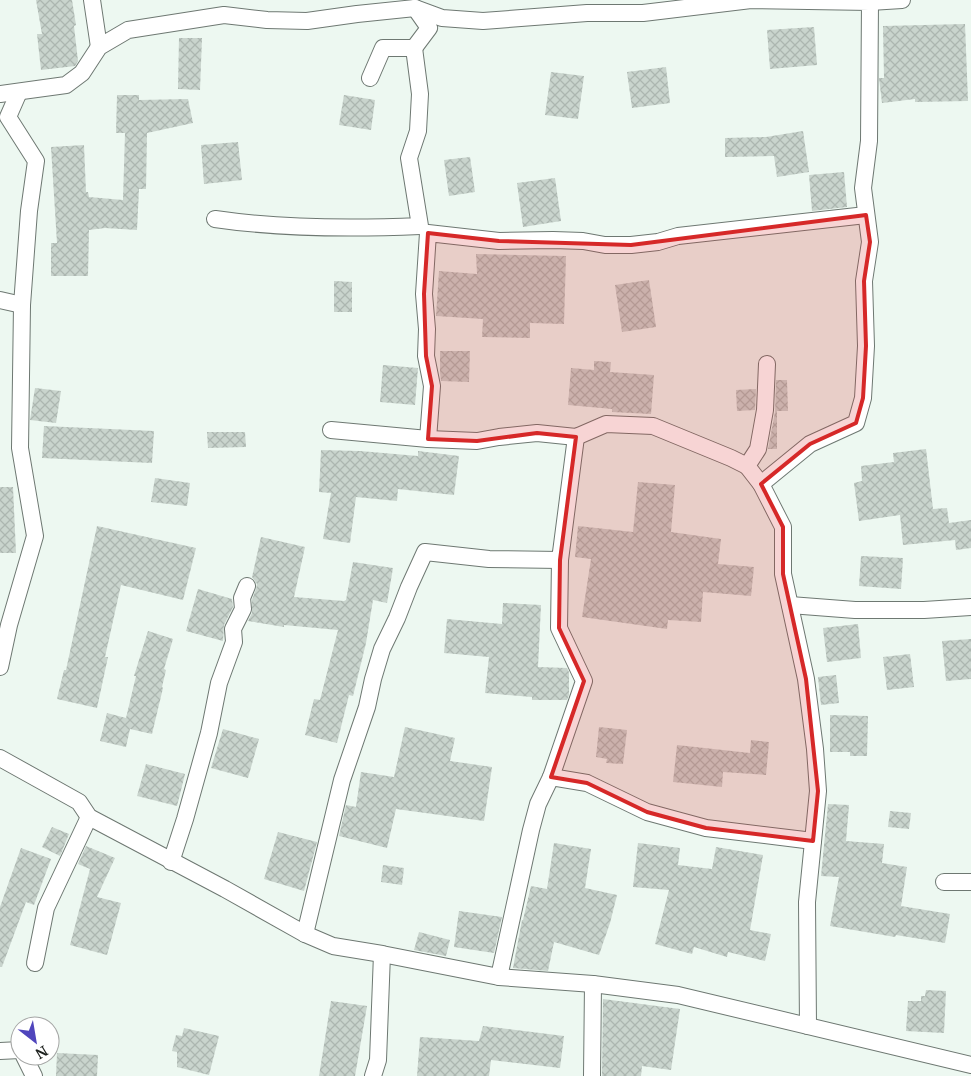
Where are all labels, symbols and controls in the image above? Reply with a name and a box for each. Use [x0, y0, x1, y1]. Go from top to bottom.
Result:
north arrow [10, 1016, 60, 1066]
text: N [32, 1042, 51, 1063]

